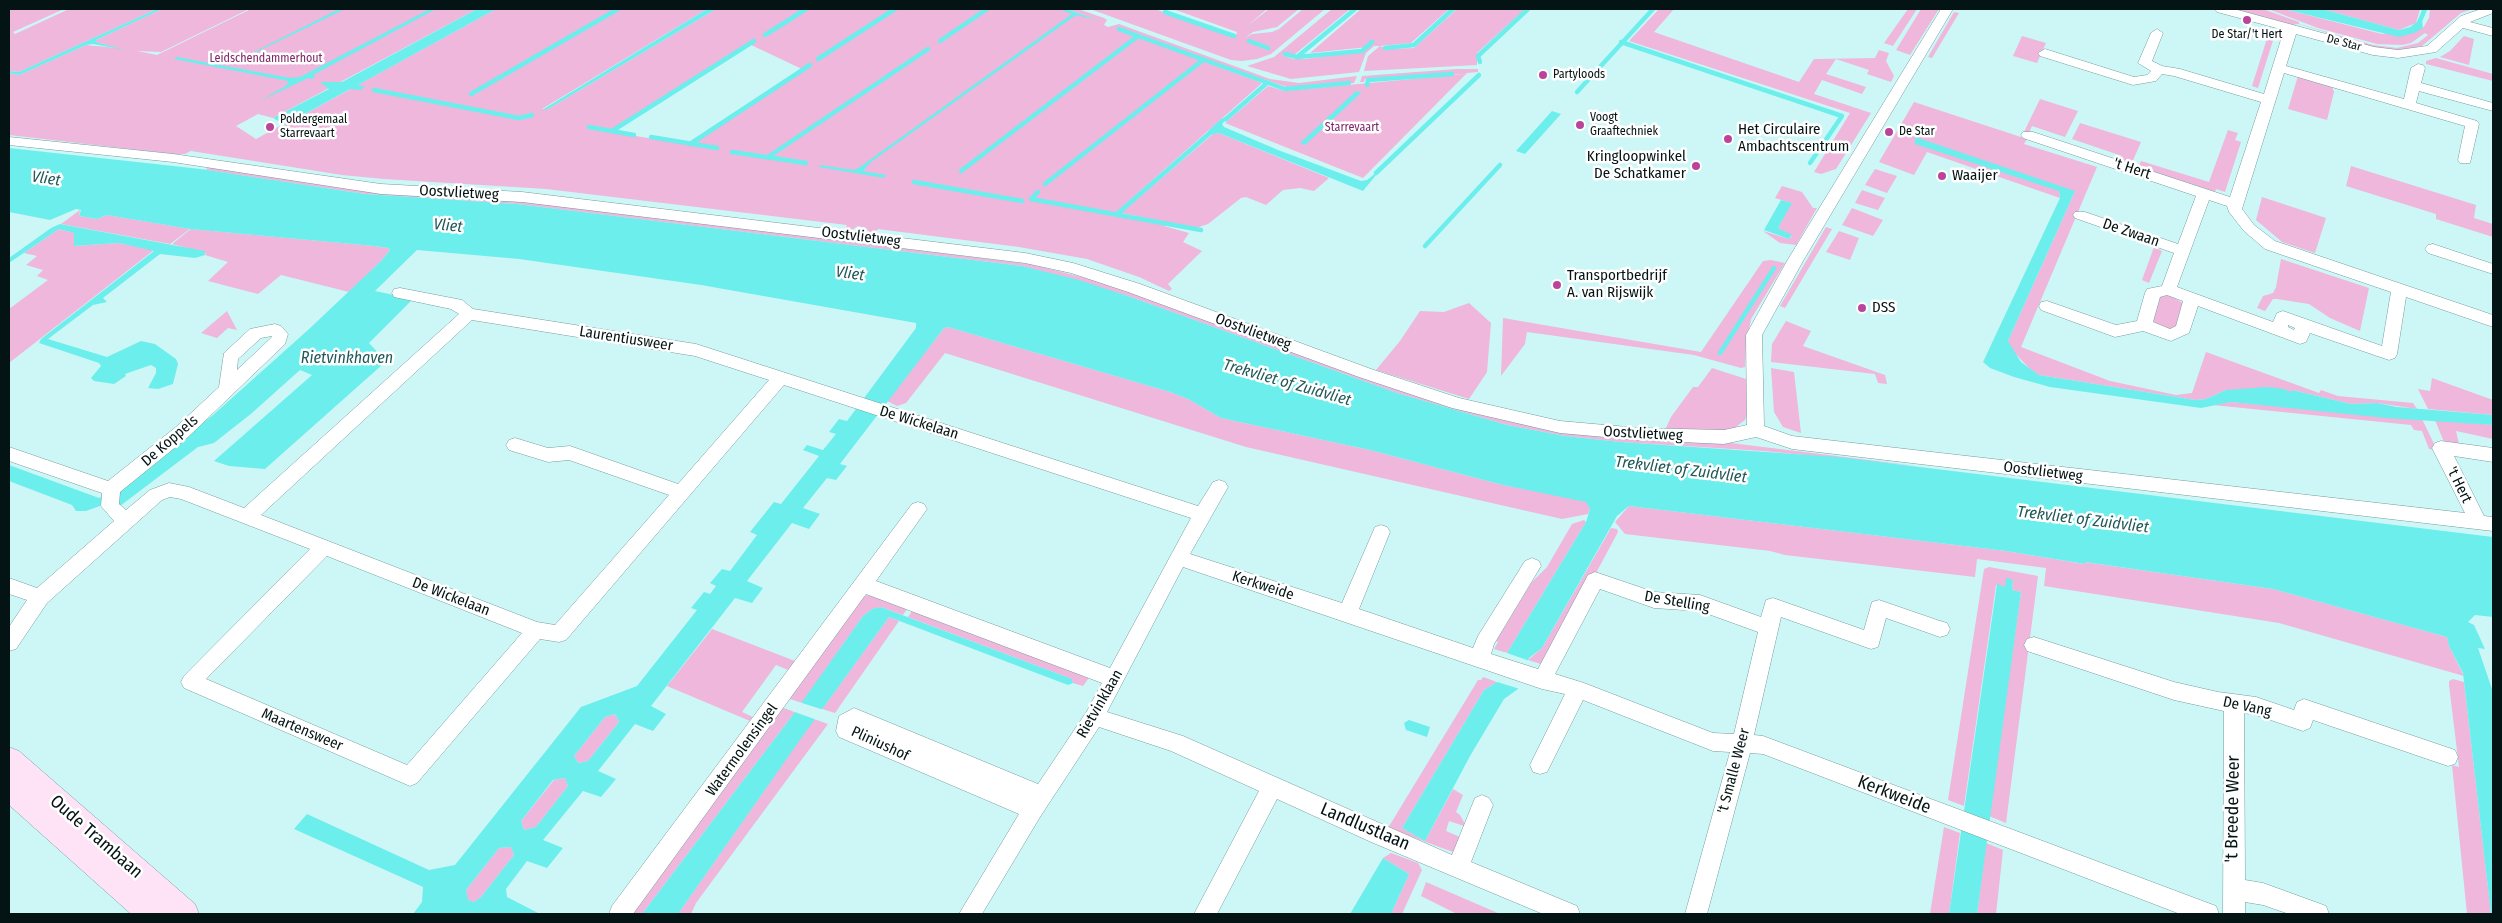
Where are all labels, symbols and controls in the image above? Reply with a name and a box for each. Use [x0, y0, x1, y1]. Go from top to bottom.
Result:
marker: De Star/'t Hert [2241, 14, 2253, 26]
place label: De Star/'t Hert [2211, 28, 2283, 42]
street label: De Star [2325, 31, 2363, 55]
park label: Leidschendammerhout [210, 52, 322, 66]
place label: Partyloods [1553, 68, 1605, 82]
marker: Partyloods [1537, 69, 1549, 81]
place label: Voogt Graaftechniek [1590, 111, 1658, 139]
place label: Poldergemaal Starrevaart [280, 113, 347, 141]
marker: Voogt Graaftechniek [1574, 119, 1586, 131]
marker: Poldergemaal Starrevaart [264, 121, 276, 133]
park label: Starrevaart [1325, 121, 1379, 135]
place label: Het Circulaire Ambachtscentrum [1738, 121, 1849, 156]
place label: De Star [1899, 125, 1935, 139]
marker: De Star [1883, 126, 1895, 138]
marker: Het Circulaire Ambachtscentrum [1722, 133, 1734, 145]
place label: Kringloopwinkel De Schatkamer [1587, 148, 1686, 183]
street label: 't Hert [2111, 155, 2153, 183]
marker: Kringloopwinkel De Schatkamer [1690, 160, 1702, 172]
water label: Vliet [30, 167, 62, 191]
place label: Waaijer [1952, 167, 1998, 185]
marker: Waaijer [1936, 170, 1948, 182]
street label: Oostvlietweg [419, 182, 499, 204]
water label: Vliet [433, 215, 463, 237]
street label: De Zwaan [2100, 215, 2162, 251]
street label: Oostvlietweg [820, 223, 902, 251]
water label: Vliet [834, 262, 866, 286]
place label: Transportbedrijf A. van Rijswijk [1567, 267, 1667, 302]
marker: Transportbedrijf A. van Rijswijk [1551, 279, 1563, 291]
place label: DSS [1872, 299, 1895, 317]
marker: DSS [1856, 302, 1868, 314]
street label: Oostvlietweg [1213, 310, 1293, 354]
street label: Laurentiusweer [578, 323, 674, 355]
water label: Rietvinkhaven [301, 349, 393, 369]
water label: Trekvliet of Zuidvliet [1221, 356, 1353, 410]
street label: De Wickelaan [877, 402, 961, 444]
street label: De Koppels [138, 412, 202, 470]
street label: Oostvlietweg [1603, 423, 1683, 445]
water label: Trekvliet of Zuidvliet [1614, 452, 1748, 488]
street label: Oostvlietweg [2002, 458, 2084, 486]
street label: 't Hert [2443, 464, 2475, 506]
water label: Trekvliet of Zuidvliet [2016, 502, 2150, 538]
street label: Kerkweide [1230, 568, 1296, 604]
street label: De Wickelaan [410, 574, 492, 620]
street label: De Stelling [1643, 587, 1711, 617]
street label: Rietvinklaan [1073, 667, 1127, 741]
street label: De Vang [2221, 693, 2273, 721]
street label: Watermolensingel [702, 700, 782, 800]
street label: Maartensweer [259, 705, 345, 755]
street label: Pliniushof [848, 723, 912, 765]
street label: 't Smalle Weer [1714, 726, 1754, 816]
street label: 't Breede Weer [2221, 755, 2245, 863]
street label: Kerkweide [1854, 771, 1934, 819]
street label: Oude Trambaan [45, 791, 147, 883]
street label: Landlustlaan [1317, 798, 1413, 856]

